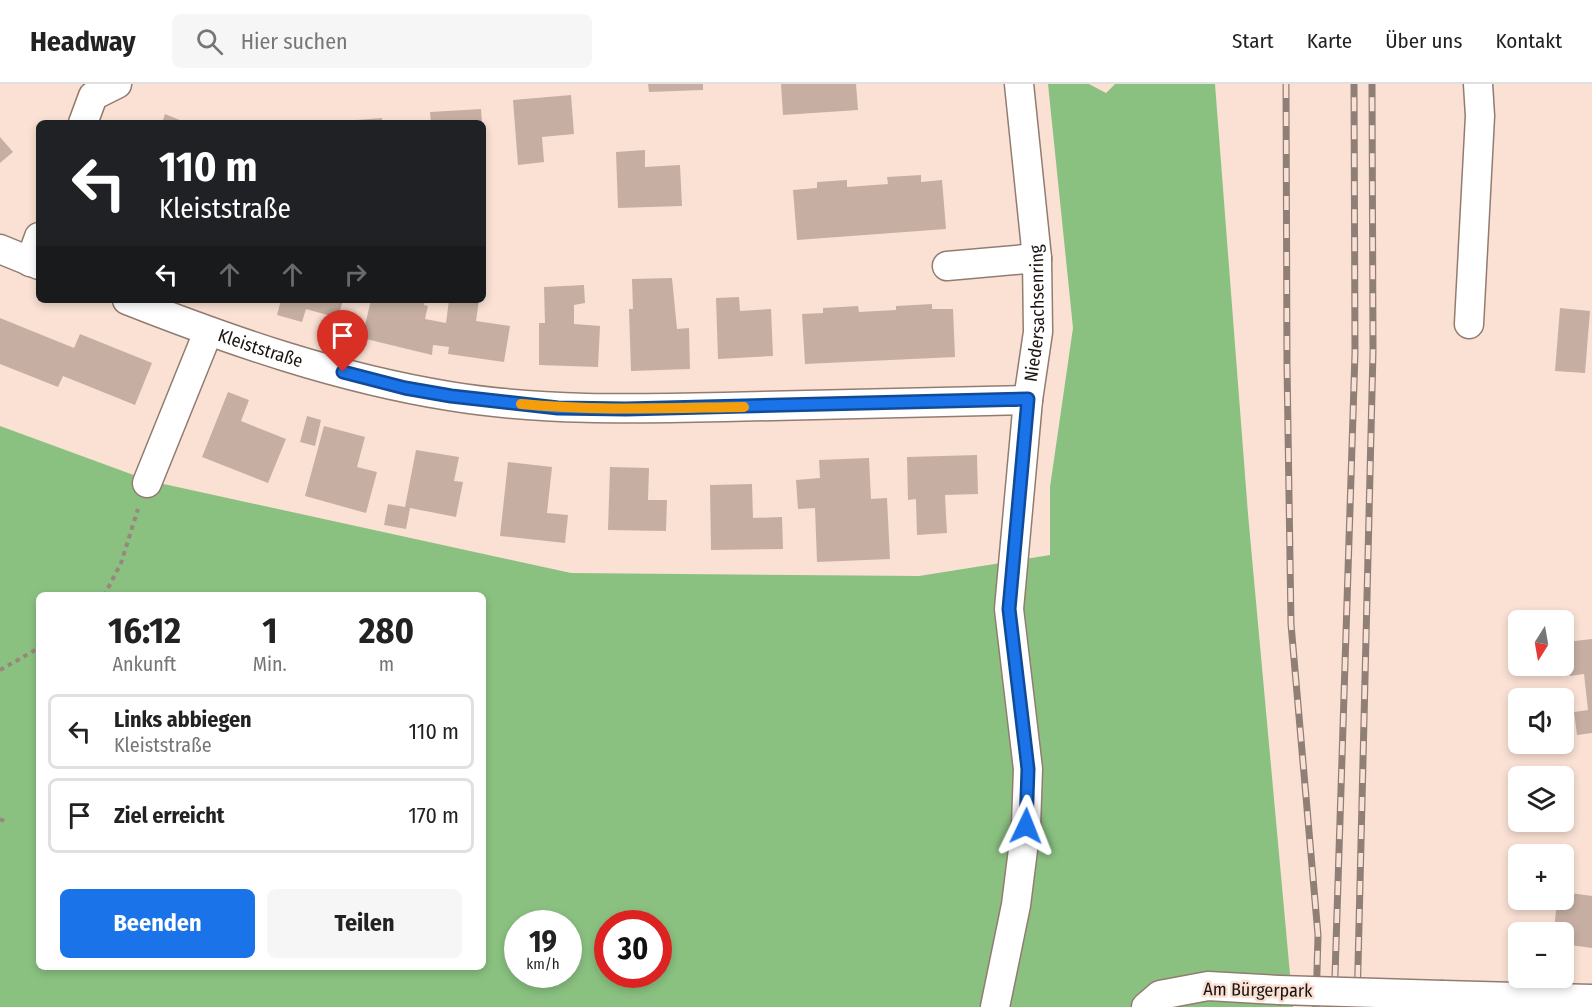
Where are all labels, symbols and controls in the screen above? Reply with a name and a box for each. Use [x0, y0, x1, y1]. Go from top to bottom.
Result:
search box [172, 14, 592, 68]
text: Headway [30, 25, 136, 58]
icon: search [193, 25, 226, 58]
text: Hier suchen [241, 28, 348, 55]
text: Start [1232, 28, 1274, 54]
text: Karte [1307, 28, 1352, 54]
text: Über uns [1385, 28, 1462, 54]
text: Kontakt [1495, 28, 1562, 54]
text: 110 m [159, 142, 258, 192]
icon: left [60, 144, 138, 222]
text: Kleiststraße [159, 193, 291, 225]
street label: Niedersachsenring [1020, 243, 1049, 383]
icon: left [150, 258, 183, 291]
icon: ahead [213, 258, 246, 291]
icon: ahead [276, 258, 309, 291]
icon: right [339, 258, 372, 291]
pin [317, 310, 368, 372]
icon: arrive [326, 319, 359, 352]
street label: Kleiststraße [215, 324, 306, 372]
text: 16:12 [108, 609, 181, 653]
text: 1 [262, 609, 277, 653]
text: 280 [359, 609, 414, 653]
north arrow [1508, 610, 1574, 676]
map controls [1508, 610, 1574, 988]
text: Ankunft [112, 652, 176, 676]
text: Min. [253, 652, 287, 676]
text: m [379, 652, 394, 676]
button: sound [1508, 688, 1574, 754]
text: Links abbiegen [114, 706, 252, 733]
icon: left [63, 715, 96, 748]
text: 110 m [409, 718, 459, 745]
text: Kleiststraße [114, 733, 212, 757]
button: layers [1508, 766, 1574, 832]
position arrow [994, 794, 1058, 858]
icon: arrive [63, 799, 96, 832]
text: Ziel erreicht [114, 802, 225, 829]
text: 170 m [408, 802, 459, 829]
button: + [1508, 844, 1574, 910]
button: Beenden [60, 889, 255, 958]
button: Teilen [267, 889, 462, 958]
speed limit sign: 30 [594, 910, 672, 988]
button: − [1508, 922, 1574, 988]
text: 19 [529, 924, 557, 960]
text: km/h [526, 955, 560, 973]
street label: Am Bürgerpark [1203, 978, 1313, 1002]

